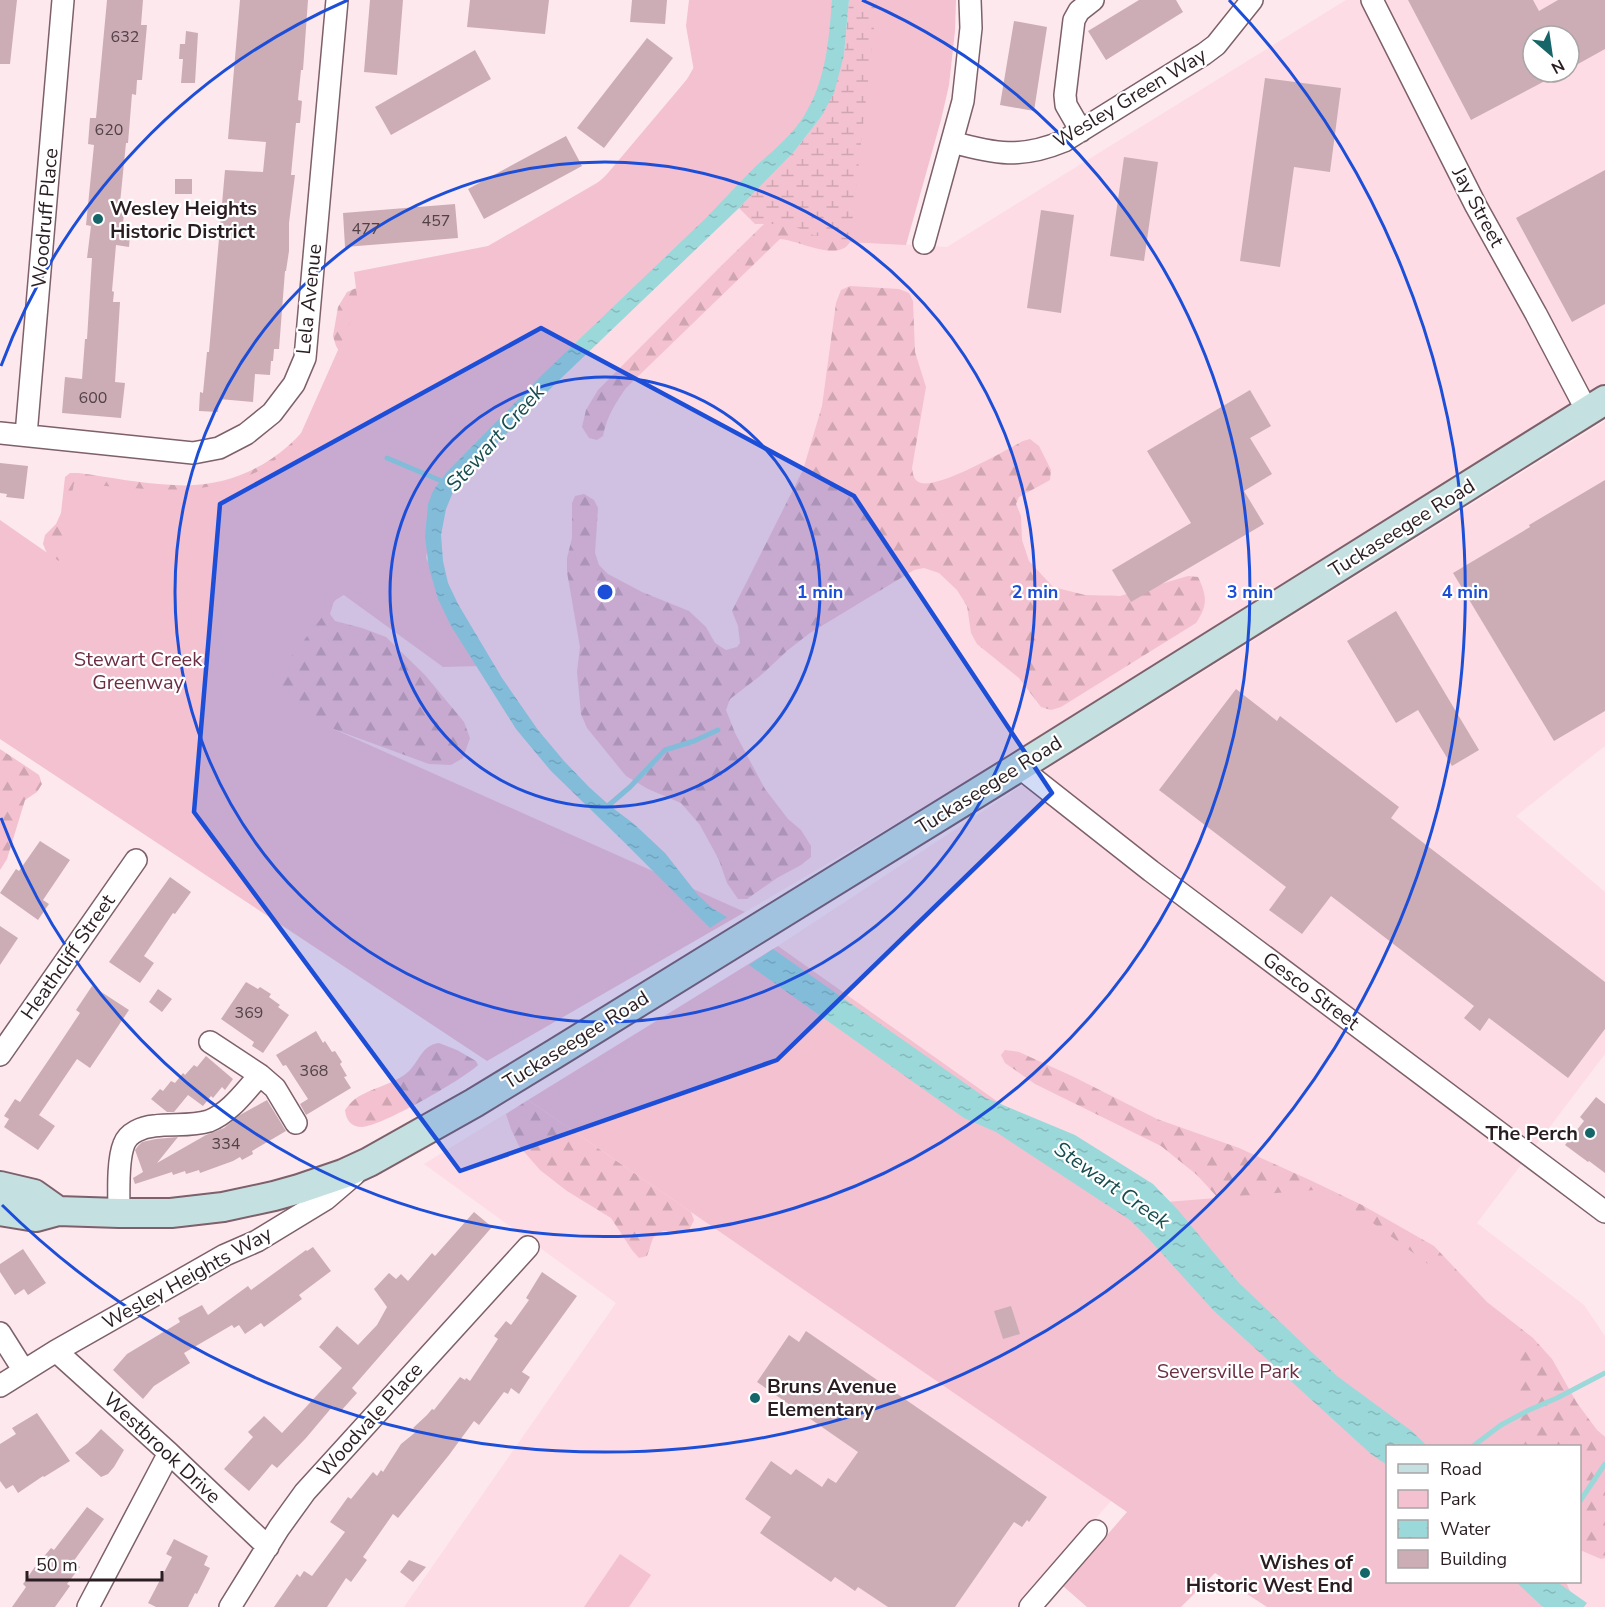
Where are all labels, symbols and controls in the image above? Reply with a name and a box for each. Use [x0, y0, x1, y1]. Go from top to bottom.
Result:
north arrow [1521, 24, 1581, 84]
house number: 632 [111, 26, 139, 48]
street label: Wesley Green Way [1049, 41, 1212, 154]
text: N [1547, 54, 1568, 79]
house number: 620 [95, 119, 123, 141]
street label: Woodruff Place [25, 147, 65, 289]
street label: Jay Street [1445, 161, 1511, 253]
place label: Wesley Heights Historic District [110, 195, 257, 245]
house number: 457 [422, 210, 450, 232]
marker: Wesley Heights Historic District [91, 212, 105, 226]
house number: 477 [352, 218, 380, 240]
street label: Lela Avenue [290, 242, 328, 356]
water label: Stewart Creek [439, 378, 551, 498]
house number: 600 [79, 387, 107, 409]
street label: Tuckaseegee Road [1324, 472, 1480, 584]
text: 1 min [797, 580, 843, 604]
text: 2 min [1012, 580, 1058, 604]
text: 3 min [1227, 580, 1273, 604]
text: 4 min [1442, 580, 1488, 604]
centre of rings [595, 582, 615, 602]
park label: Stewart Creek Greenway [74, 646, 203, 696]
street label: Tuckaseegee Road [911, 729, 1067, 841]
street label: Heathcliff Street [15, 888, 122, 1025]
street label: Gesco Street [1257, 946, 1366, 1037]
street label: Tuckaseegee Road [498, 984, 654, 1096]
house number: 369 [235, 1002, 263, 1024]
house number: 368 [300, 1060, 328, 1082]
place label: The Perch [1485, 1120, 1578, 1147]
marker: The Perch [1583, 1126, 1597, 1140]
house number: 334 [212, 1133, 241, 1155]
water label: Stewart Creek [1049, 1135, 1176, 1235]
street label: Wesley Heights Way [97, 1220, 277, 1336]
street label: Woodvale Place [311, 1357, 429, 1483]
park label: Seversville Park [1157, 1358, 1300, 1385]
place label: Bruns Avenue Elementary [767, 1373, 897, 1423]
street label: Westbrook Drive [97, 1386, 227, 1510]
marker: Bruns Avenue Elementary [748, 1391, 762, 1405]
legend [1386, 1445, 1581, 1583]
text: Road [1440, 1457, 1482, 1481]
text: Park [1440, 1487, 1477, 1511]
text: Water [1440, 1517, 1491, 1541]
scale bar [27, 1544, 162, 1582]
text: Building [1440, 1547, 1507, 1571]
place label: Wishes of Historic West End [1186, 1549, 1354, 1599]
text: 50 m [36, 1553, 78, 1577]
marker: Wishes of Historic West End [1358, 1566, 1372, 1580]

